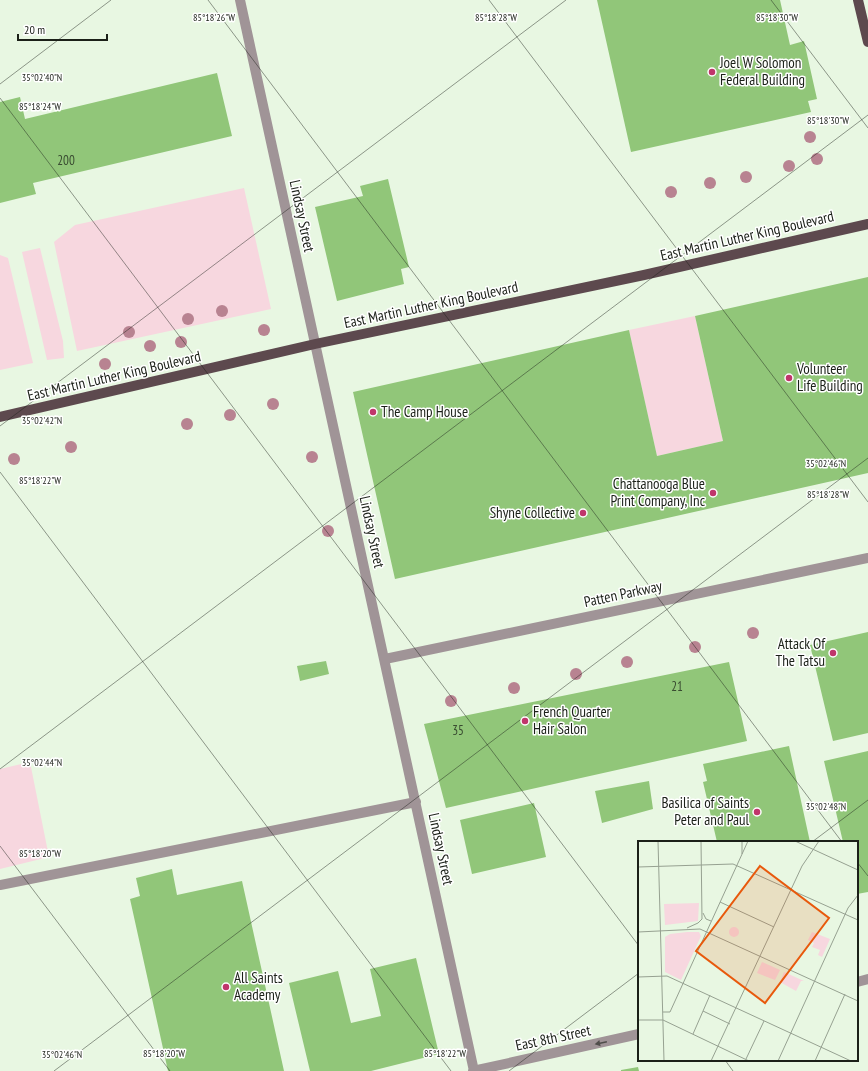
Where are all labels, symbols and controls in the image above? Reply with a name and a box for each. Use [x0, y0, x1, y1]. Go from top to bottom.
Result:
text: 85°18'26"W [193, 11, 235, 24]
text: 85°18'28"W [475, 11, 517, 24]
text: 85°18'30"W [756, 11, 798, 24]
scale bar [18, 16, 107, 42]
text: 20 m [24, 22, 45, 37]
place label: Joel W Solomon Federal Building [719, 53, 805, 89]
marker: Joel W Solomon Federal Building [707, 67, 717, 77]
text: 35°02'40"N [22, 71, 62, 84]
text: 85°18'24"W [19, 100, 61, 113]
text: 85°18'30"W [807, 114, 849, 127]
house number: 200 [57, 152, 75, 169]
street label: Lindsay Street [286, 178, 319, 254]
street label: East Martin Luther King Boulevard [658, 206, 836, 265]
street label: East Martin Luther King Boulevard [342, 277, 520, 332]
street label: East Martin Luther King Boulevard [25, 346, 203, 405]
place label: Volunteer Life Building [796, 359, 863, 395]
marker: Volunteer Life Building [784, 373, 794, 383]
place label: The Camp House [381, 402, 468, 421]
marker: The Camp House [368, 407, 378, 417]
text: 35°02'42"N [22, 414, 62, 427]
text: 35°02'46"N [806, 457, 846, 470]
text: 85°18'22"W [19, 474, 61, 487]
place label: Chattanooga Blue Print Company, Inc [610, 474, 706, 510]
marker: Chattanooga Blue Print Company, Inc [708, 488, 718, 498]
text: 85°18'28"W [807, 488, 849, 501]
street label: Lindsay Street [356, 494, 389, 570]
place label: Shyne Collective [490, 503, 575, 522]
marker: Shyne Collective [578, 508, 588, 518]
street label: Patten Parkway [582, 576, 664, 611]
place label: Attack Of The Tatsu [776, 634, 826, 670]
marker: Attack Of The Tatsu [828, 648, 838, 658]
house number: 21 [671, 678, 683, 695]
place label: French Quarter Hair Salon [533, 702, 612, 738]
marker: French Quarter Hair Salon [520, 716, 530, 726]
house number: 35 [452, 722, 464, 739]
text: 35°02'44"N [22, 756, 62, 769]
place label: Basilica of Saints Peter and Paul [662, 793, 750, 829]
text: 35°02'48"N [806, 800, 846, 813]
marker: Basilica of Saints Peter and Paul [752, 807, 762, 817]
street label: Lindsay Street [425, 811, 458, 887]
inset map [638, 841, 858, 1061]
text: 85°18'20"W [19, 847, 61, 860]
place label: All Saints Academy [234, 968, 283, 1004]
marker: All Saints Academy [221, 982, 231, 992]
street label: East 8th Street [513, 1020, 592, 1055]
one-way arrow [595, 1040, 607, 1046]
text: 85°18'20"W [143, 1047, 185, 1060]
text: 85°18'22"W [424, 1047, 466, 1060]
text: 35°02'46"N [42, 1048, 82, 1061]

